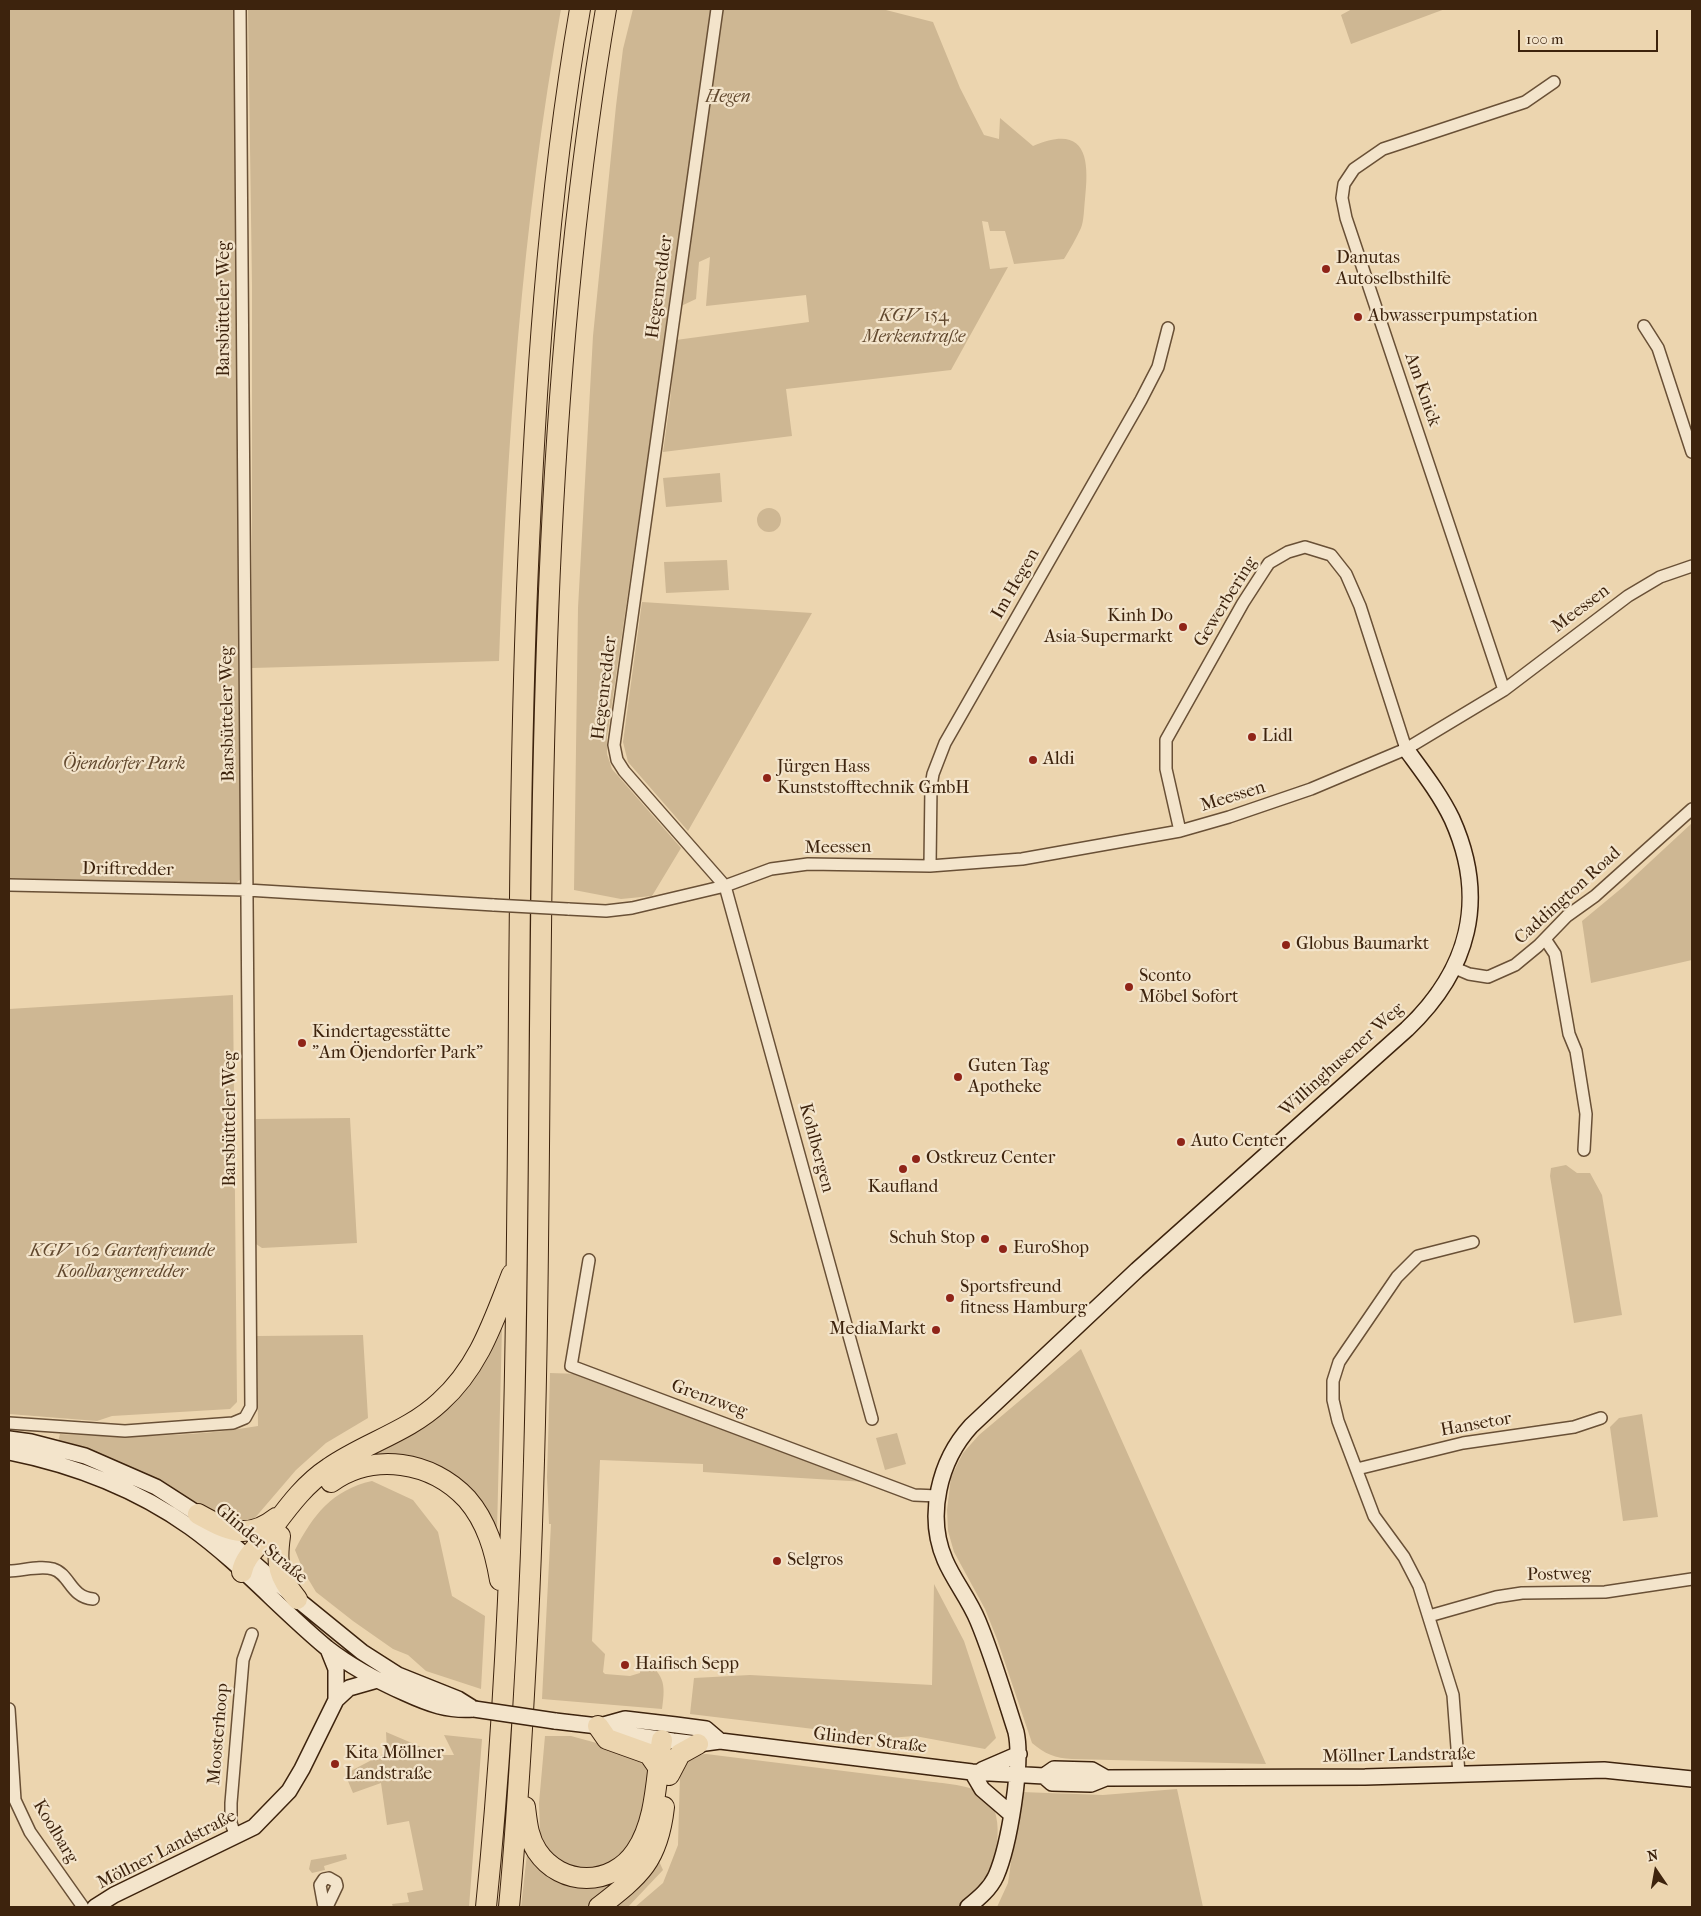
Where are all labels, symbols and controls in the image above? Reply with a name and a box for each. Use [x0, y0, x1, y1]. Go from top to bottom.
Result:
scale bar [1521, 20, 1661, 52]
text: 100 m [1526, 30, 1564, 48]
park label: Hegen [705, 87, 751, 109]
street label: Hegenredder [642, 234, 678, 340]
street label: Barsbütteler Weg [214, 241, 236, 377]
place label: Danutas Autoselbsthilfe [1336, 248, 1451, 290]
marker: Danutas Autoselbsthilfe [1320, 263, 1332, 275]
park label: KGV 154 Merkenstraße [863, 306, 965, 348]
place label: Abwasserpumpstation [1368, 306, 1538, 328]
marker: Abwasserpumpstation [1352, 311, 1364, 323]
street label: Am Knick [1399, 350, 1445, 430]
street label: Im Hegen [987, 545, 1045, 623]
street label: Gewerbering [1190, 553, 1262, 651]
street label: Meessen [1548, 580, 1614, 638]
place label: Kinh Do Asia-Supermarkt [1044, 606, 1173, 649]
marker: Kinh Do Asia-Supermarkt [1177, 621, 1189, 633]
street label: Hegenredder [588, 635, 622, 741]
street label: Barsbütteler Weg [216, 646, 240, 782]
place label: Lidl [1262, 726, 1293, 748]
marker: Lidl [1246, 731, 1258, 743]
place label: Aldi [1043, 749, 1075, 771]
park label: Öjendorfer Park [63, 754, 185, 776]
marker: Aldi [1027, 754, 1039, 766]
place label: Jürgen Hass Kunststofftechnik GmbH [777, 757, 969, 800]
marker: Jürgen Hass Kunststofftechnik GmbH [761, 772, 773, 784]
street label: Meessen [1198, 777, 1268, 817]
street label: Meessen [804, 837, 872, 859]
street label: Caddington Road [1510, 843, 1626, 949]
street label: Driftredder [82, 858, 174, 882]
place label: Globus Baumarkt [1296, 934, 1429, 956]
marker: Globus Baumarkt [1280, 939, 1292, 951]
place label: Sconto Möbel Sofort [1139, 966, 1238, 1009]
marker: Sconto Möbel Sofort [1123, 981, 1135, 993]
street label: Willinghusener Weg [1275, 999, 1409, 1121]
place label: Kindertagesstätte "Am Öjendorfer Park" [312, 1022, 483, 1064]
marker: Kindertagesstätte "Am Öjendorfer Park" [296, 1037, 308, 1049]
street label: Barsbütteler Weg [220, 1051, 242, 1187]
place label: Guten Tag Apotheke [968, 1056, 1049, 1098]
marker: Guten Tag Apotheke [952, 1071, 964, 1083]
street label: Kohlbergen [794, 1101, 838, 1195]
place label: Auto Center [1191, 1131, 1286, 1153]
marker: Auto Center [1175, 1136, 1187, 1148]
place label: Ostkreuz Center [926, 1148, 1055, 1170]
marker: Ostkreuz Center [910, 1153, 922, 1165]
marker: Kaufland [897, 1163, 909, 1175]
place label: Kaufland [868, 1177, 938, 1199]
place label: Schuh Stop [889, 1228, 975, 1250]
marker: Schuh Stop [979, 1233, 991, 1245]
place label: EuroShop [1013, 1238, 1089, 1260]
park label: KGV 162 Gartenfreunde Koolbargenredder [30, 1241, 214, 1284]
marker: EuroShop [997, 1243, 1009, 1255]
place label: Sportsfreund fitness Hamburg [960, 1277, 1087, 1320]
marker: Sportsfreund fitness Hamburg [944, 1292, 956, 1304]
place label: MediaMarkt [829, 1319, 926, 1341]
marker: MediaMarkt [930, 1324, 942, 1336]
street label: Grenzweg [668, 1375, 750, 1423]
street label: Hansetor [1439, 1408, 1513, 1442]
street label: Glinder Straße [210, 1499, 312, 1589]
place label: Selgros [787, 1550, 843, 1572]
marker: Selgros [771, 1555, 783, 1567]
street label: Postweg [1527, 1564, 1591, 1586]
place label: Haifisch Sepp [635, 1654, 739, 1676]
marker: Haifisch Sepp [619, 1659, 631, 1671]
street label: Moosterhoop [204, 1682, 234, 1786]
street label: Glinder Straße [812, 1723, 928, 1759]
place label: Kita Möllner Landstraße [345, 1743, 444, 1786]
street label: Möllner Landstraße [1322, 1744, 1476, 1768]
marker: Kita Möllner Landstraße [329, 1758, 341, 1770]
street label: Koolbarg [28, 1796, 82, 1868]
street label: Möllner Landstraße [94, 1806, 240, 1894]
north arrow [1631, 1846, 1681, 1896]
text: N [1646, 1846, 1660, 1865]

